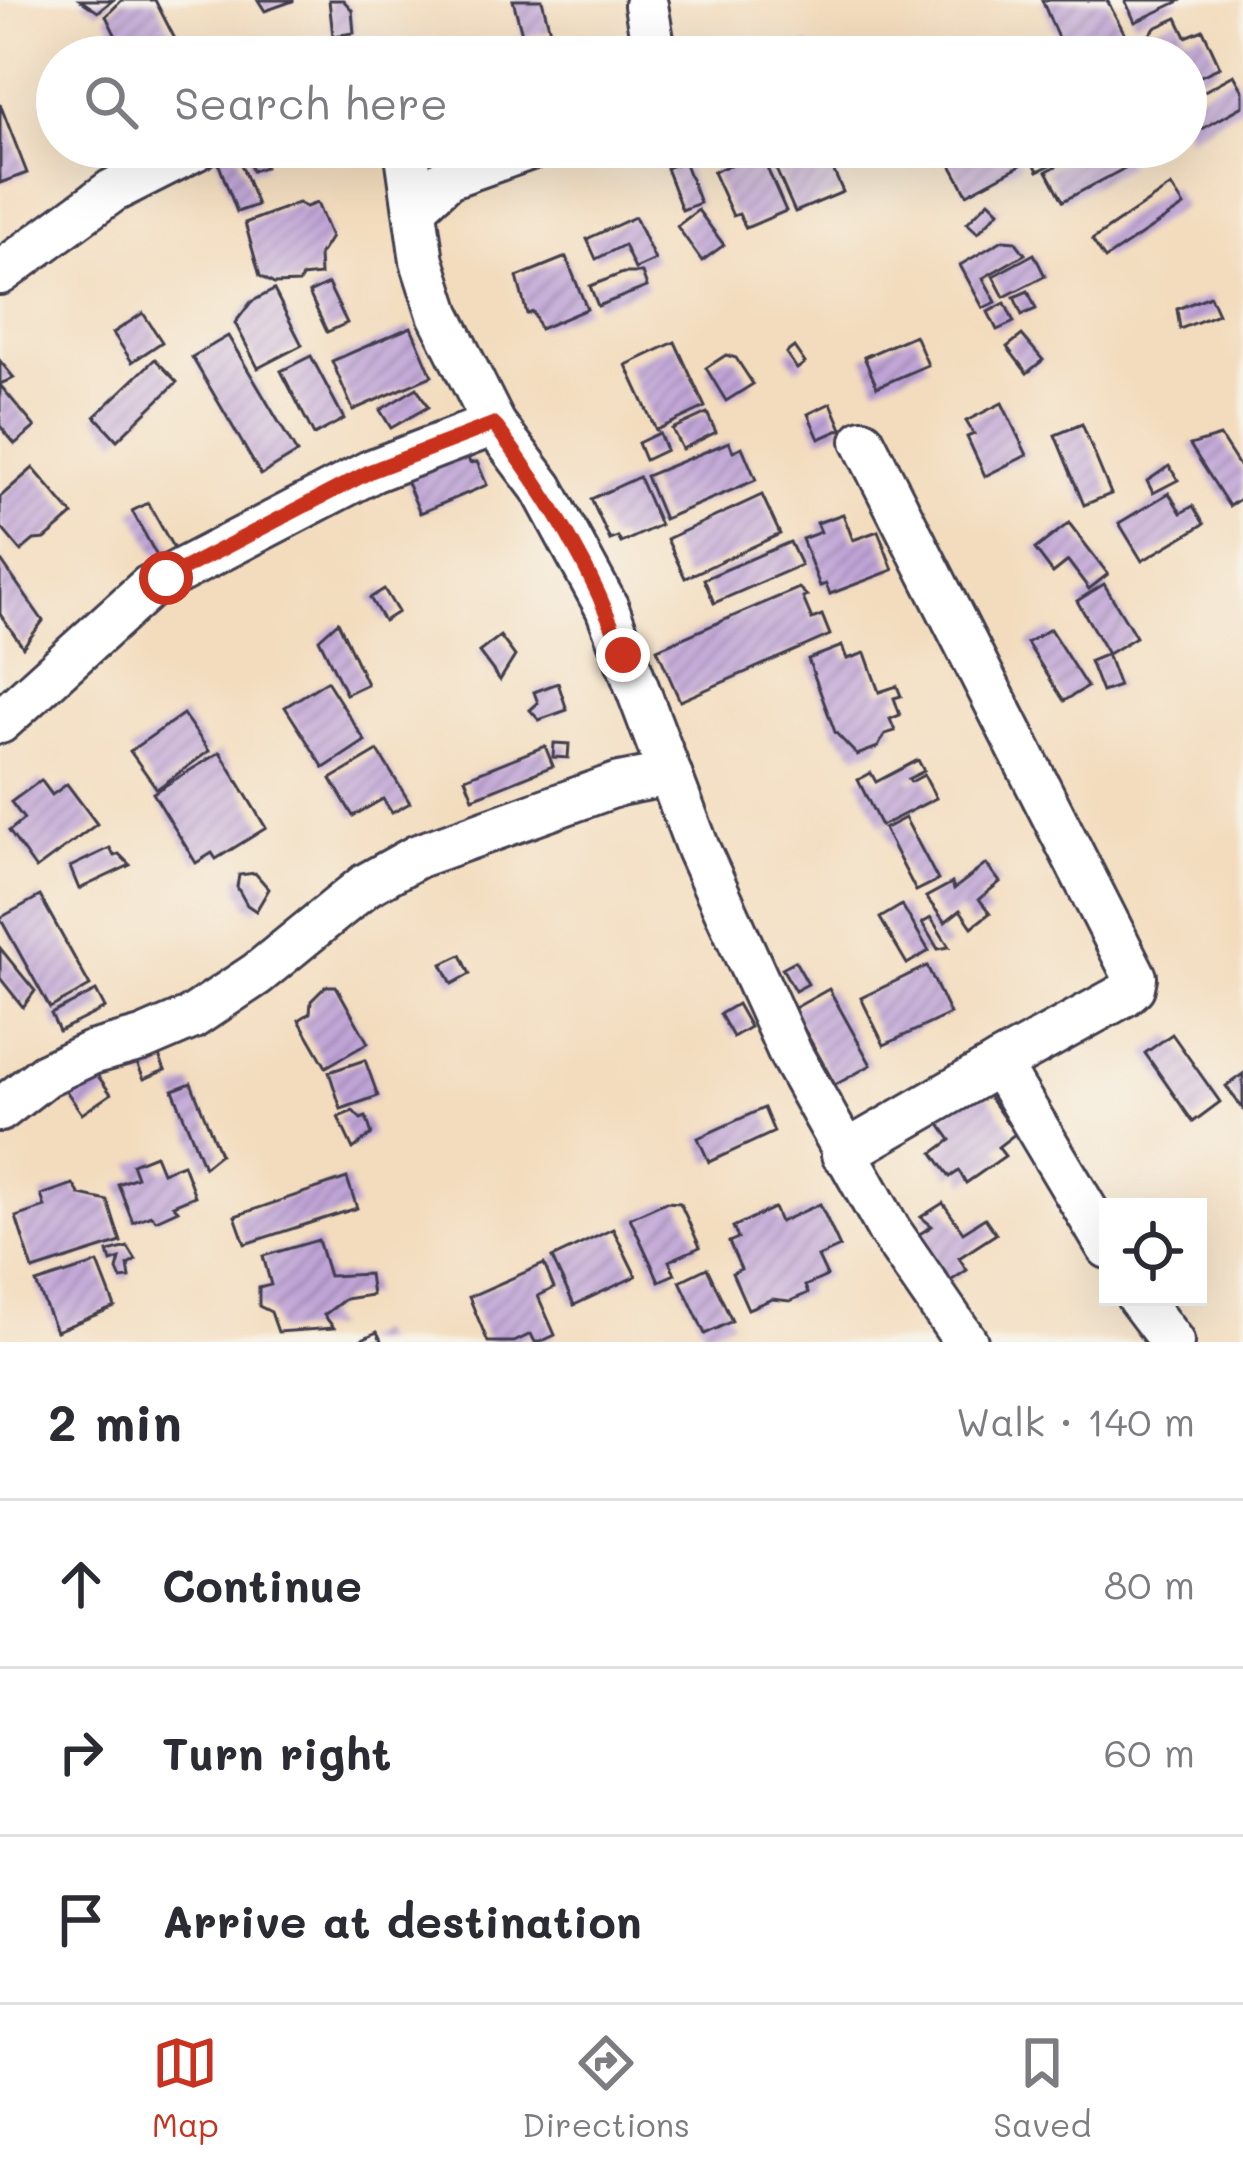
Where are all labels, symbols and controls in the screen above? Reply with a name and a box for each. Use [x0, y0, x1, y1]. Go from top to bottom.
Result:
search box [36, 36, 1207, 168]
icon: search [78, 69, 144, 135]
text: Search here [174, 73, 448, 131]
route start [139, 551, 193, 605]
route end [596, 628, 650, 682]
map controls [1099, 1198, 1207, 1306]
button: locate [1099, 1198, 1207, 1306]
text: 2 min [48, 1387, 182, 1454]
text: Walk · 140 m [956, 1395, 1195, 1446]
icon: ahead [48, 1551, 114, 1617]
text: Continue [162, 1555, 362, 1613]
text: 80 m [1104, 1558, 1195, 1609]
icon: right [48, 1719, 114, 1785]
text: Turn right [162, 1723, 391, 1781]
text: 60 m [1104, 1726, 1195, 1777]
icon: arrive [48, 1887, 114, 1953]
text: Arrive at destination [162, 1891, 642, 1949]
tab: Map [152, 2030, 219, 2145]
tab: Directions [522, 2030, 690, 2145]
tab: Saved [993, 2030, 1091, 2145]

